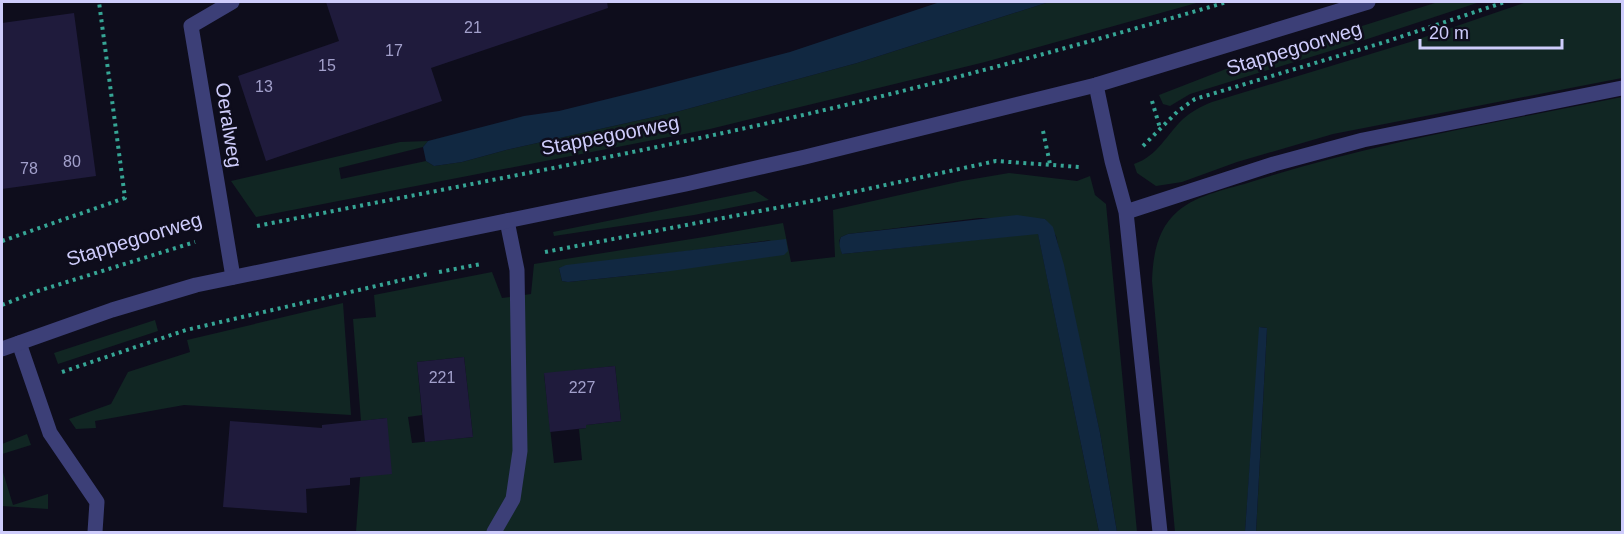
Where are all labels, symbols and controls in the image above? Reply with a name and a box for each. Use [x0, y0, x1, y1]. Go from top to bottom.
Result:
scale bar [1420, 12, 1562, 50]
street label: Stappegoorweg [1224, 17, 1364, 79]
house number: 21 [464, 19, 482, 36]
text: 20 m [1429, 23, 1469, 43]
house number: 17 [385, 42, 403, 59]
house number: 15 [318, 57, 336, 74]
house number: 13 [255, 78, 273, 95]
street label: Oeralweg [211, 81, 247, 169]
street label: Stappegoorweg [539, 111, 681, 159]
house number: 80 [63, 153, 81, 170]
house number: 78 [20, 160, 38, 177]
street label: Stappegoorweg [64, 208, 204, 270]
house number: 221 [429, 369, 455, 386]
house number: 227 [569, 379, 595, 396]

